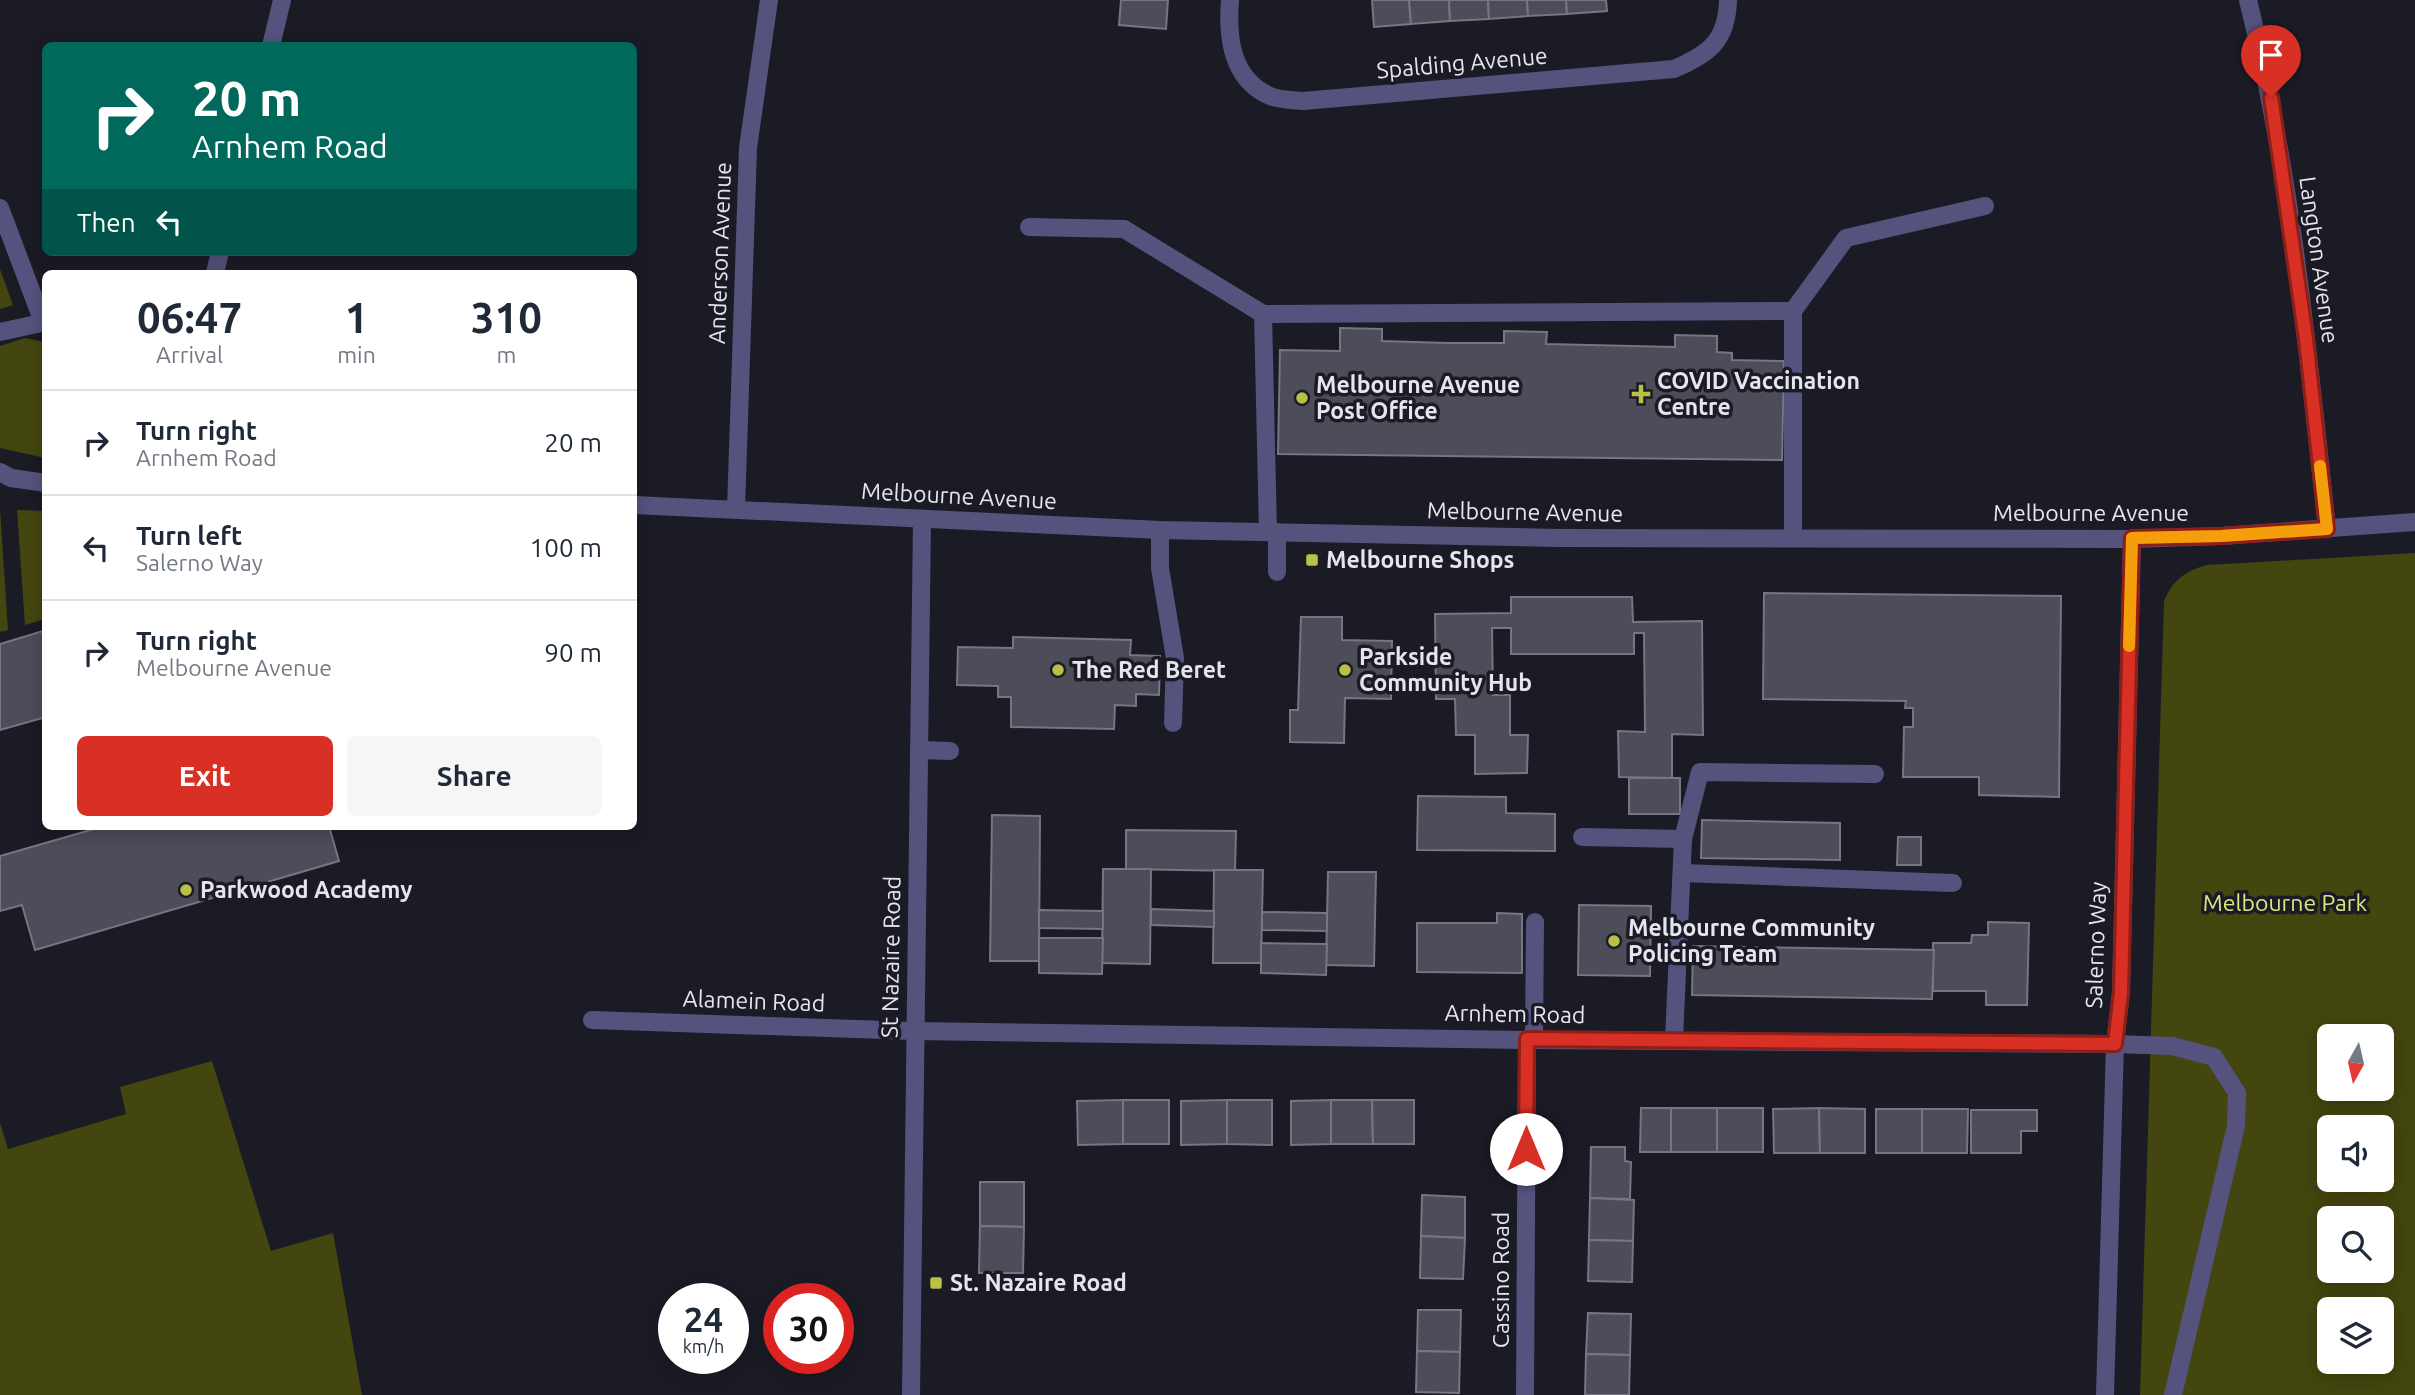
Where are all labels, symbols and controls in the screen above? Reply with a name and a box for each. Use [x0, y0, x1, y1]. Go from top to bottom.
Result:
pin [2241, 25, 2301, 97]
icon: arrive [2252, 36, 2290, 74]
street label: Spalding Avenue [1375, 43, 1548, 82]
icon: right [77, 70, 168, 161]
text: 20 m [192, 70, 301, 125]
text: Arnhem Road [192, 128, 388, 164]
street label: Anderson Avenue [704, 161, 735, 345]
street label: Langton Avenue [2295, 175, 2344, 345]
icon: left [150, 203, 188, 241]
text: Then [77, 208, 136, 237]
text: 06:47 [137, 294, 242, 341]
text: 1 [345, 294, 368, 341]
text: 310 [471, 294, 542, 341]
text: Arrival [156, 342, 223, 367]
text: min [337, 342, 376, 367]
text: m [496, 342, 516, 367]
place label: COVID Vaccination Centre [1657, 368, 1860, 419]
place label: Melbourne Avenue Post Office [1316, 372, 1520, 423]
marker: COVID Vaccination Centre [1631, 384, 1651, 404]
marker: Melbourne Avenue Post Office [1294, 390, 1310, 406]
text: Turn right [136, 416, 257, 445]
icon: right [77, 424, 115, 462]
text: 20 m [544, 428, 602, 457]
text: Arnhem Road [136, 445, 277, 470]
street label: Melbourne Avenue [860, 478, 1058, 513]
street label: Melbourne Avenue [1427, 497, 1623, 526]
street label: Melbourne Avenue [1993, 500, 2189, 525]
text: Turn left [136, 521, 242, 550]
icon: left [77, 529, 115, 567]
text: 100 m [530, 533, 602, 562]
place label: Melbourne Shops [1326, 547, 1514, 572]
text: Salerno Way [136, 550, 263, 575]
marker: Melbourne Shops [1304, 552, 1320, 568]
text: Turn right [136, 626, 257, 655]
icon: right [77, 634, 115, 672]
text: 90 m [544, 638, 602, 667]
place label: Parkside Community Hub [1359, 644, 1532, 695]
text: Melbourne Avenue [136, 655, 332, 680]
place label: The Red Beret [1072, 657, 1226, 682]
marker: The Red Beret [1050, 662, 1066, 678]
marker: Parkside Community Hub [1337, 662, 1353, 678]
button: Exit [77, 736, 333, 816]
button: Share [347, 736, 602, 816]
street label: St Nazaire Road [877, 876, 904, 1038]
place label: Parkwood Academy [200, 877, 412, 902]
street label: Salerno Way [2081, 881, 2110, 1009]
marker: Parkwood Academy [178, 882, 194, 898]
park label: Melbourne Park [2203, 890, 2368, 915]
place label: Melbourne Community Policing Team [1628, 915, 1875, 966]
marker: Melbourne Community Policing Team [1606, 933, 1622, 949]
street label: Alamein Road [682, 986, 826, 1015]
street label: Arnhem Road [1444, 1000, 1586, 1027]
north arrow [2317, 1024, 2394, 1101]
map controls [2317, 1024, 2394, 1374]
position arrow [1489, 1112, 1563, 1186]
button: sound [2317, 1115, 2394, 1192]
button: search [2317, 1206, 2394, 1283]
street label: Cassino Road [1488, 1212, 1513, 1348]
place label: St. Nazaire Road [950, 1270, 1127, 1295]
marker: St. Nazaire Road [928, 1275, 944, 1291]
speed limit sign: 30 [763, 1283, 854, 1374]
button: layers [2317, 1297, 2394, 1374]
text: 24 [684, 1299, 723, 1339]
text: km/h [683, 1336, 724, 1356]

